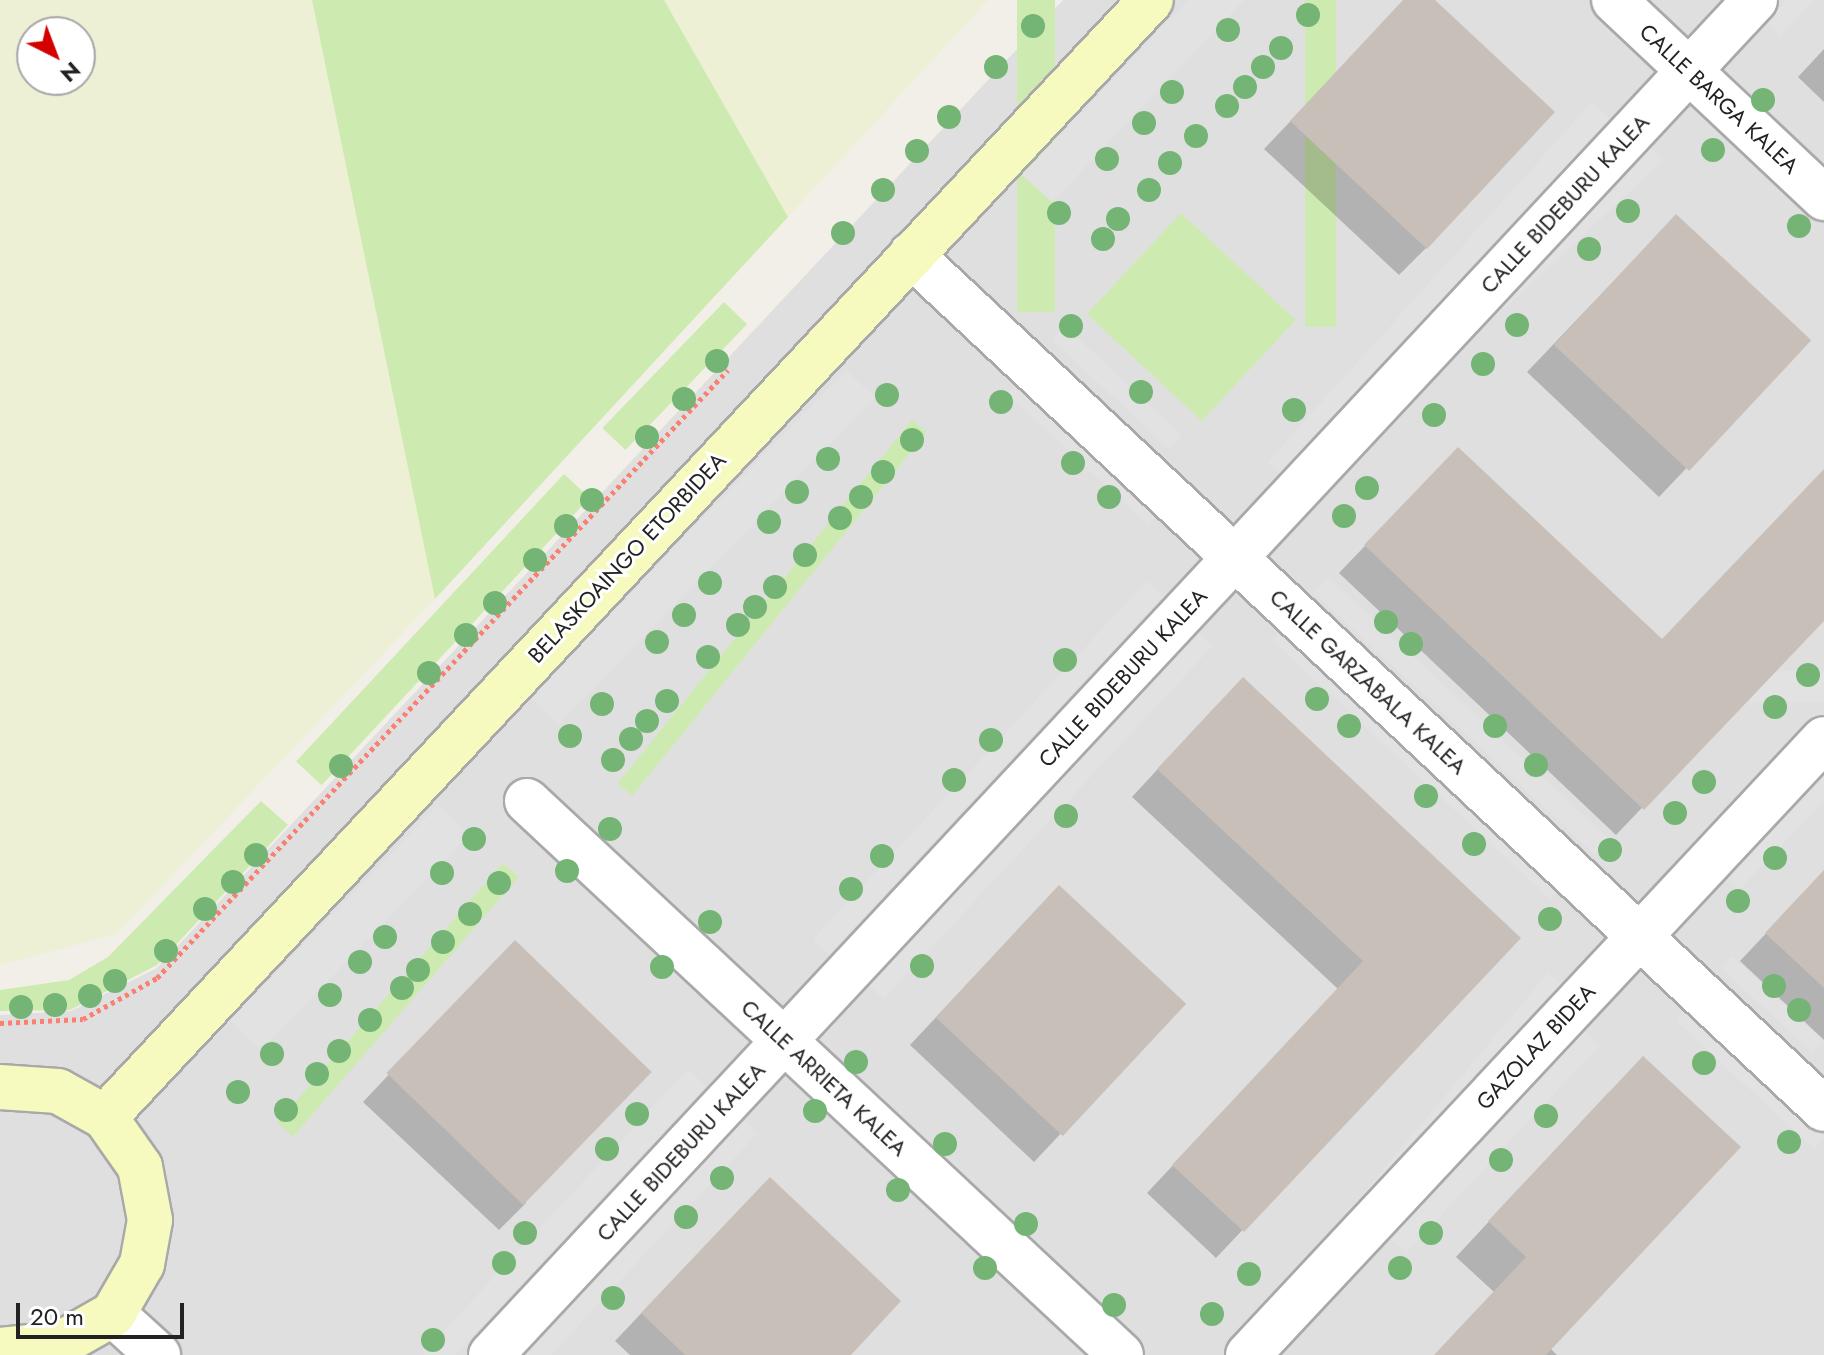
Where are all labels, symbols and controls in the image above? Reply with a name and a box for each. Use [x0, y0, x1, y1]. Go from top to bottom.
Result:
north arrow [16, 16, 96, 96]
street label: CALLE BARGA KALEA [1634, 19, 1804, 179]
text: N [54, 55, 88, 90]
street label: CALLE BIDEBURU KALEA [1475, 109, 1655, 299]
street label: BELASKOAINGO ETORBIDEA [523, 447, 731, 669]
street label: CALLE BIDEBURU KALEA [1033, 583, 1213, 773]
street label: CALLE GARZABALA KALEA [1264, 584, 1472, 780]
street label: GAZOLAZ BIDEA [1471, 979, 1601, 1115]
street label: CALLE ARRIETA KALEA [736, 994, 912, 1162]
street label: CALLE BIDEBURU KALEA [591, 1057, 771, 1247]
scale bar [20, 1287, 188, 1337]
text: 20 m [30, 1299, 84, 1334]

